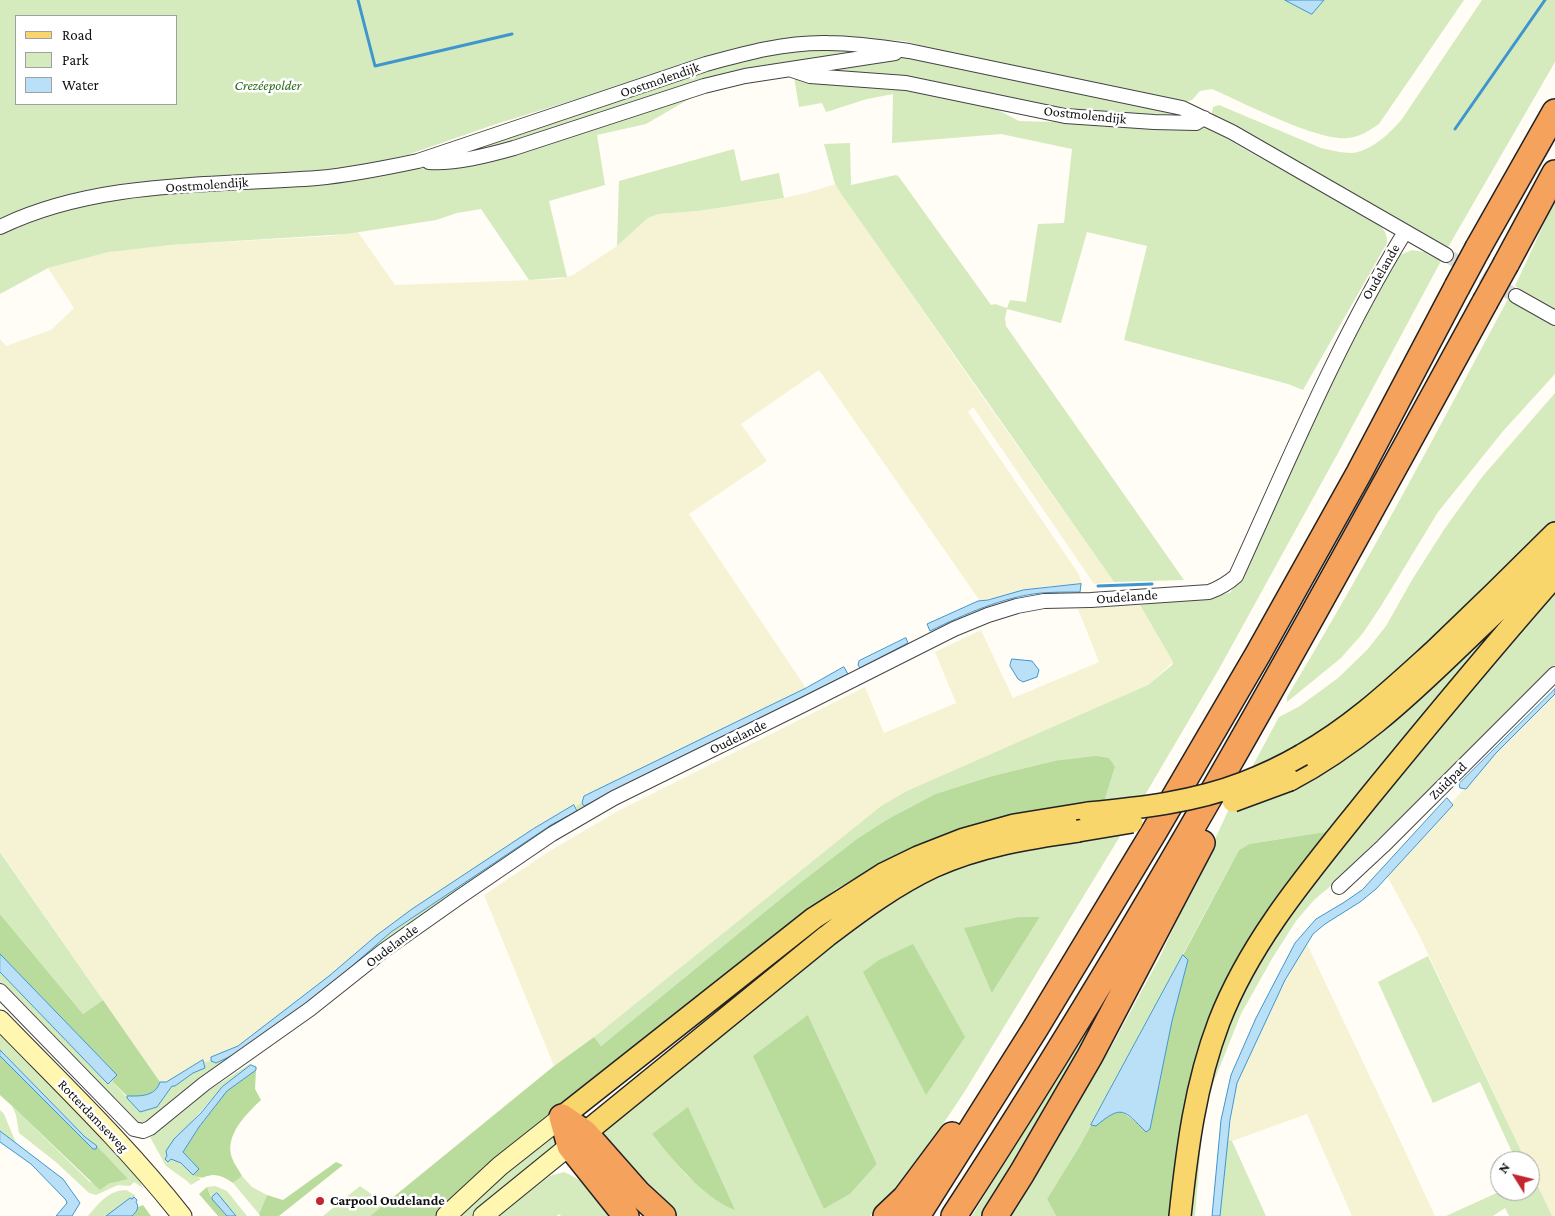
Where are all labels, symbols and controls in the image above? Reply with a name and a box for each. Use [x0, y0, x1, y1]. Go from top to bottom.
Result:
legend [15, 15, 178, 105]
text: Road [62, 27, 92, 43]
text: Park [62, 52, 89, 68]
street label: Oostmolendijk [618, 59, 702, 101]
text: Water [62, 77, 99, 93]
park label: Crezéepolder [235, 78, 301, 94]
street label: Oostmolendijk [1043, 102, 1127, 128]
street label: Oostmolendijk [165, 174, 249, 196]
street label: Oudelande [1358, 241, 1404, 303]
street label: Oudelande [1096, 586, 1158, 608]
street label: Oudelande [707, 716, 769, 758]
street label: Zuidpad [1426, 759, 1470, 803]
street label: Oudelande [362, 921, 422, 971]
street label: Rotterdamseweg [54, 1076, 132, 1156]
north arrow [1490, 1151, 1540, 1201]
text: N [1494, 1159, 1513, 1176]
place label: Carpool Oudelande [330, 1193, 445, 1209]
marker: Carpool Oudelande [314, 1195, 326, 1207]

